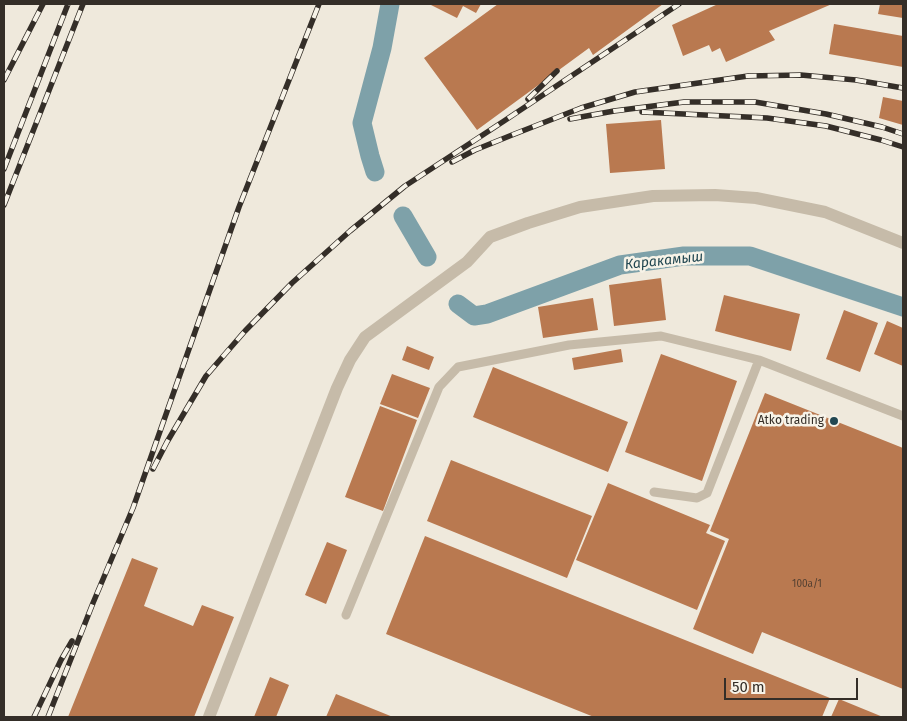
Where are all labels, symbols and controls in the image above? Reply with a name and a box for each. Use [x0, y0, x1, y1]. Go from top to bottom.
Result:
water label: Каракамыш [624, 249, 704, 273]
place label: Atko trading [758, 414, 824, 428]
marker: Atko trading [828, 415, 840, 427]
house number: 100a/1 [792, 578, 822, 590]
scale bar [727, 668, 861, 700]
text: 50 m [732, 678, 765, 696]

